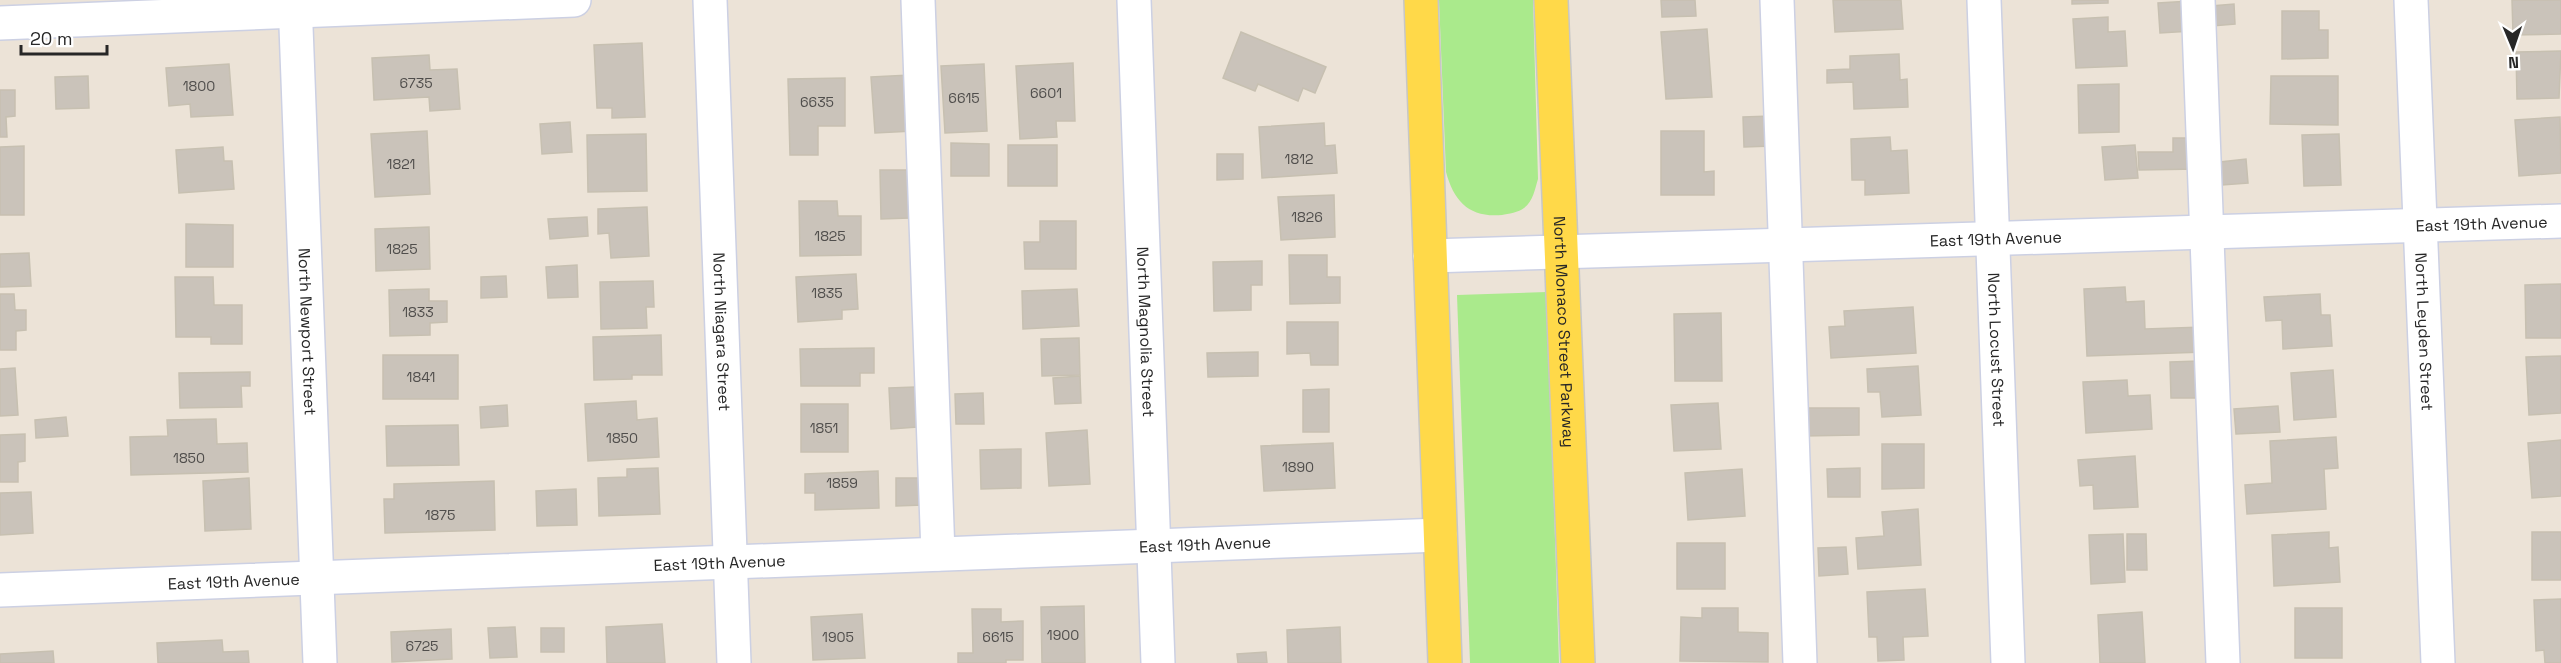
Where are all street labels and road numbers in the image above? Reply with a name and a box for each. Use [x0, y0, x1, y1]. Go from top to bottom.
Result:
street label: East 19th Avenue [2415, 211, 2548, 236]
street label: North Monaco Street Parkway [1549, 215, 1579, 448]
street label: East 19th Avenue [1929, 226, 2062, 252]
street label: North Magnolia Street [1132, 246, 1159, 418]
street label: North Newport Street [293, 248, 321, 416]
street label: North Niagara Street [708, 252, 735, 412]
street label: North Leyden Street [2410, 252, 2438, 411]
street label: North Locust Street [1983, 272, 2009, 427]
street label: East 19th Avenue [1139, 531, 1272, 557]
street label: East 19th Avenue [653, 550, 786, 576]
street label: East 19th Avenue [167, 569, 300, 595]

